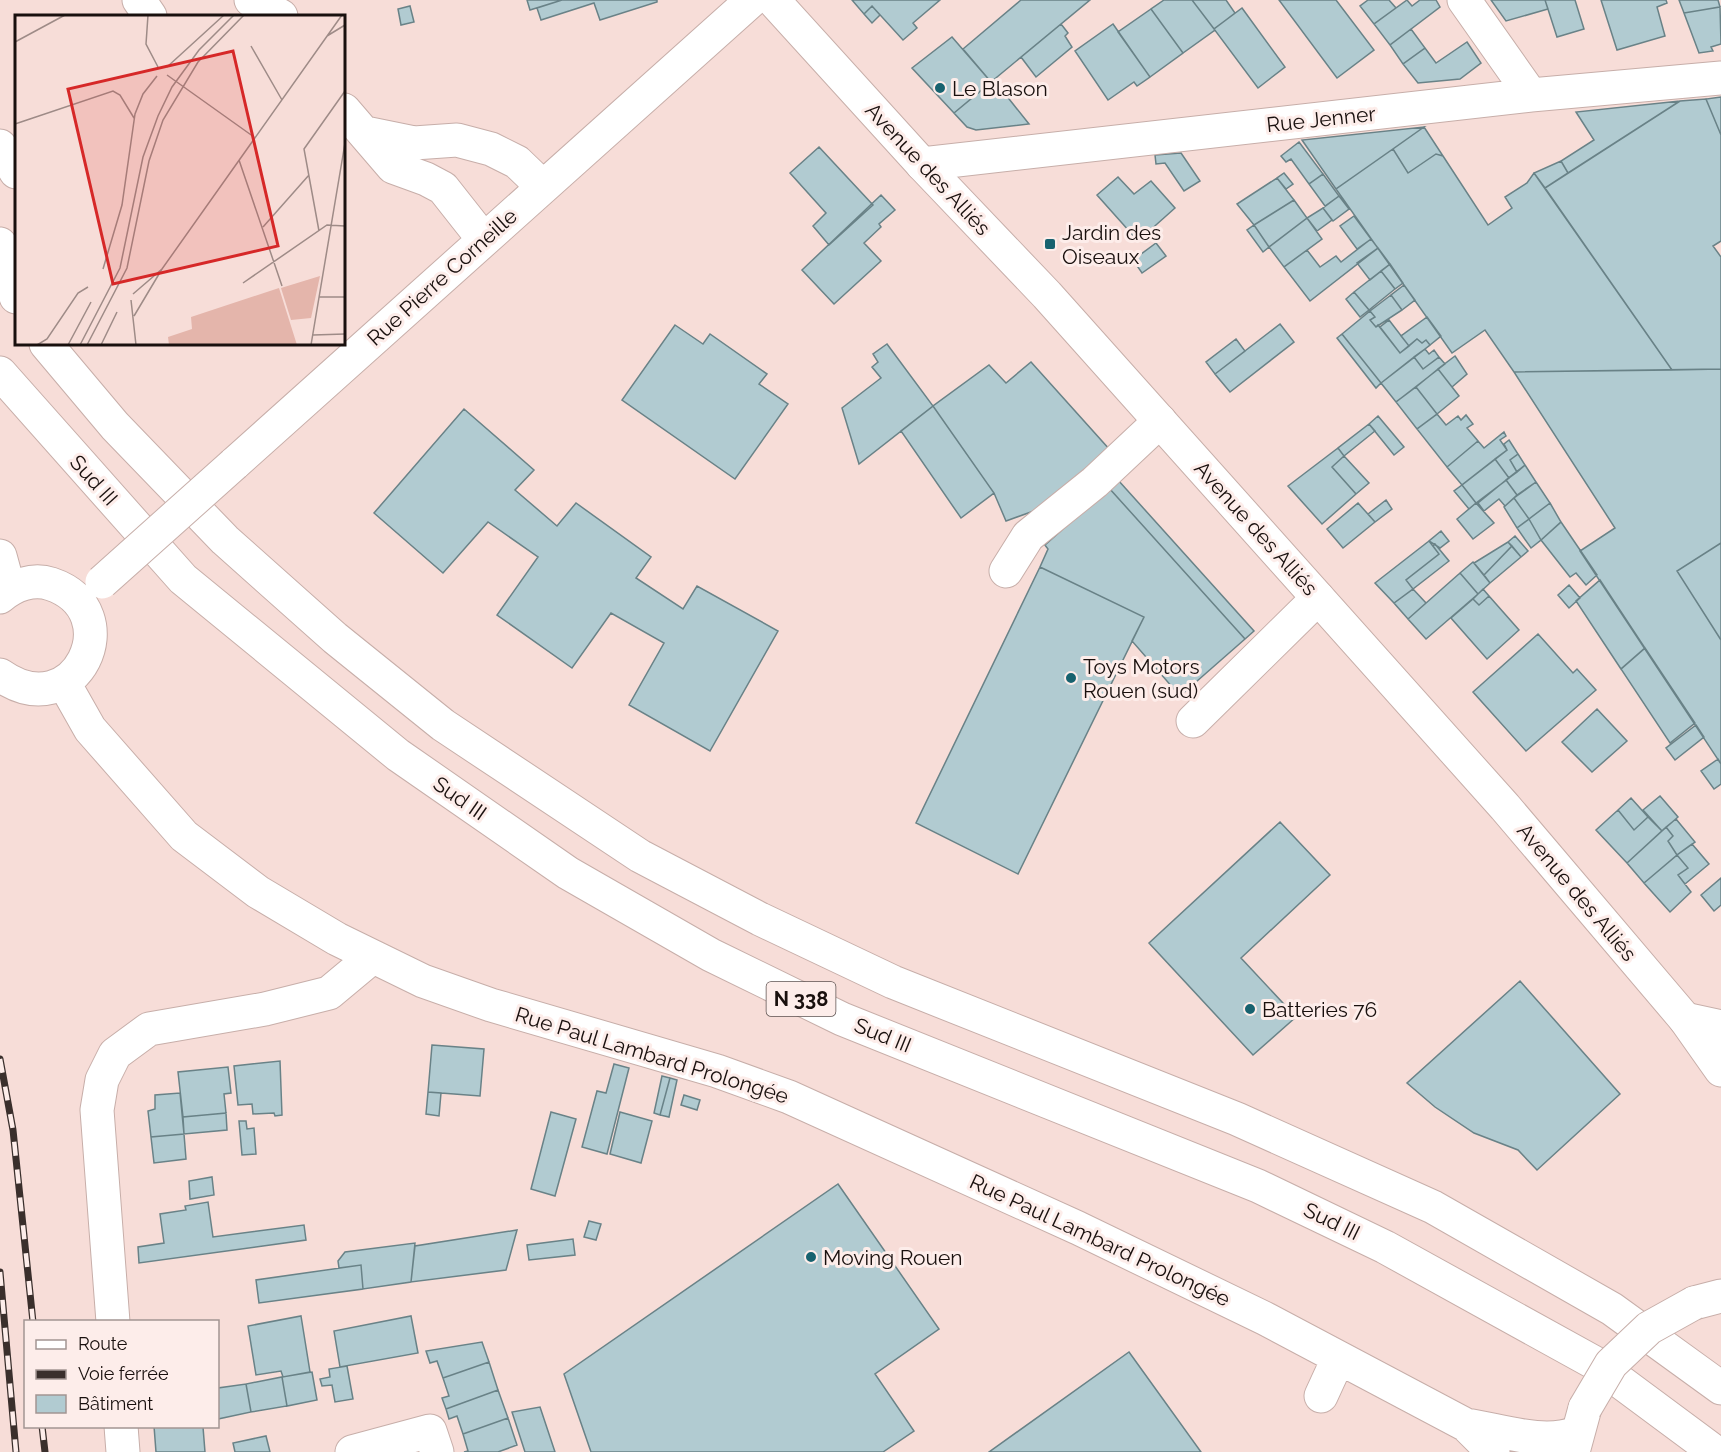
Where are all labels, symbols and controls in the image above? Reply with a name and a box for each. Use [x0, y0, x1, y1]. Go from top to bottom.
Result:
inset map [15, 15, 345, 345]
place label: Le Blason [952, 76, 1048, 101]
marker: Le Blason [933, 81, 947, 95]
street label: Avenue des Alliés [860, 98, 996, 240]
street label: Rue Jenner [1265, 101, 1377, 137]
street label: Rue Pierre Corneille [362, 203, 522, 351]
place label: Jardin des Oiseaux [1062, 220, 1161, 269]
marker: Jardin des Oiseaux [1043, 237, 1057, 251]
street label: Sud III [65, 450, 123, 510]
street label: Avenue des Alliés [1189, 456, 1323, 600]
place label: Toys Motors Rouen (sud) [1083, 654, 1200, 703]
marker: Toys Motors Rouen (sud) [1064, 671, 1078, 685]
street label: Sud III [429, 771, 491, 825]
street label: Avenue des Alliés [1512, 818, 1642, 966]
road number: N 338 [766, 982, 836, 1016]
place label: Batteries 76 [1262, 997, 1377, 1022]
street label: Rue Paul Lambard Prolongée [512, 1001, 792, 1109]
marker: Batteries 76 [1243, 1002, 1257, 1016]
street label: Sud III [851, 1012, 915, 1058]
street label: Rue Paul Lambard Prolongée [966, 1169, 1234, 1311]
street label: Sud III [1300, 1197, 1364, 1245]
place label: Moving Rouen [823, 1245, 963, 1270]
marker: Moving Rouen [804, 1250, 818, 1264]
legend [24, 1320, 219, 1428]
text: Route [78, 1333, 128, 1354]
text: Voie ferrée [78, 1363, 169, 1384]
text: Bâtiment [78, 1393, 153, 1414]

